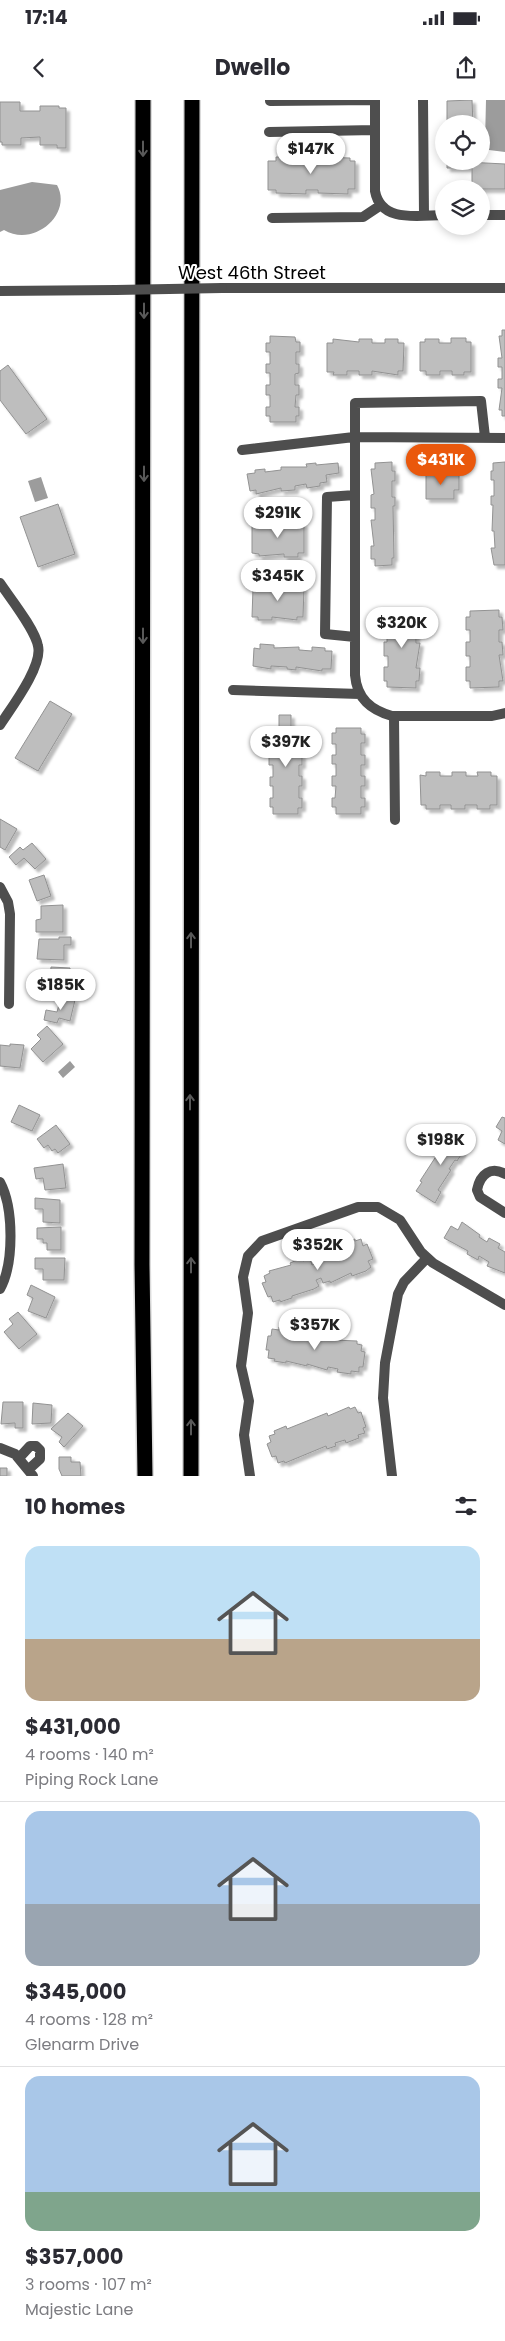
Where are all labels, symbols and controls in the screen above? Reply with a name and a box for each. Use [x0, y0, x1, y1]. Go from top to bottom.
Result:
text: 17:14 [25, 4, 68, 31]
text: Dwello [215, 52, 290, 83]
icon: back [25, 54, 53, 82]
icon: share [452, 54, 480, 82]
map controls [435, 115, 490, 235]
button: locate [435, 115, 490, 170]
pin: $147K [276, 132, 346, 175]
text: $147K [287, 137, 335, 160]
one-way arrow [138, 140, 148, 156]
button: layers [435, 180, 490, 235]
street label: West 46th Street [178, 260, 326, 285]
one-way arrow [139, 302, 149, 319]
pin: $431K [406, 444, 476, 486]
text: $431K [417, 448, 465, 471]
one-way arrow [139, 465, 149, 481]
pin: $291K [243, 496, 313, 539]
text: $291K [255, 501, 301, 524]
pin: $345K [243, 560, 313, 602]
text: $345K [252, 564, 304, 587]
pin: $320K [367, 606, 437, 649]
text: $320K [377, 611, 427, 634]
one-way arrow [138, 628, 148, 644]
pin: $397K [251, 726, 321, 768]
text: $397K [261, 730, 311, 753]
one-way arrow [186, 932, 196, 948]
pin: $185K [26, 968, 96, 1011]
text: $185K [37, 973, 85, 996]
one-way arrow [185, 1095, 195, 1111]
pin: $198K [406, 1124, 476, 1166]
text: $198K [417, 1128, 465, 1151]
pin: $352K [283, 1228, 353, 1271]
text: $352K [293, 1233, 343, 1256]
one-way arrow [186, 1257, 196, 1274]
pin: $357K [280, 1308, 350, 1351]
text: $357K [290, 1313, 340, 1336]
one-way arrow [186, 1420, 196, 1436]
text: 10 homes [25, 1492, 125, 1521]
icon: filters [452, 1492, 480, 1520]
icon: home [208, 1578, 298, 1668]
text: $431,000 [25, 1712, 121, 1741]
text: 4 rooms · 140 m² [25, 1743, 154, 1766]
text: Piping Rock Lane [25, 1768, 158, 1791]
icon: home [208, 1844, 298, 1934]
text: $345,000 [25, 1977, 127, 2006]
text: 4 rooms · 128 m² [25, 2008, 153, 2031]
text: Glenarm Drive [25, 2033, 139, 2056]
icon: home [208, 2109, 298, 2199]
text: $357,000 [25, 2242, 124, 2271]
text: 3 rooms · 107 m² [25, 2273, 152, 2296]
text: Majestic Lane [25, 2298, 133, 2321]

